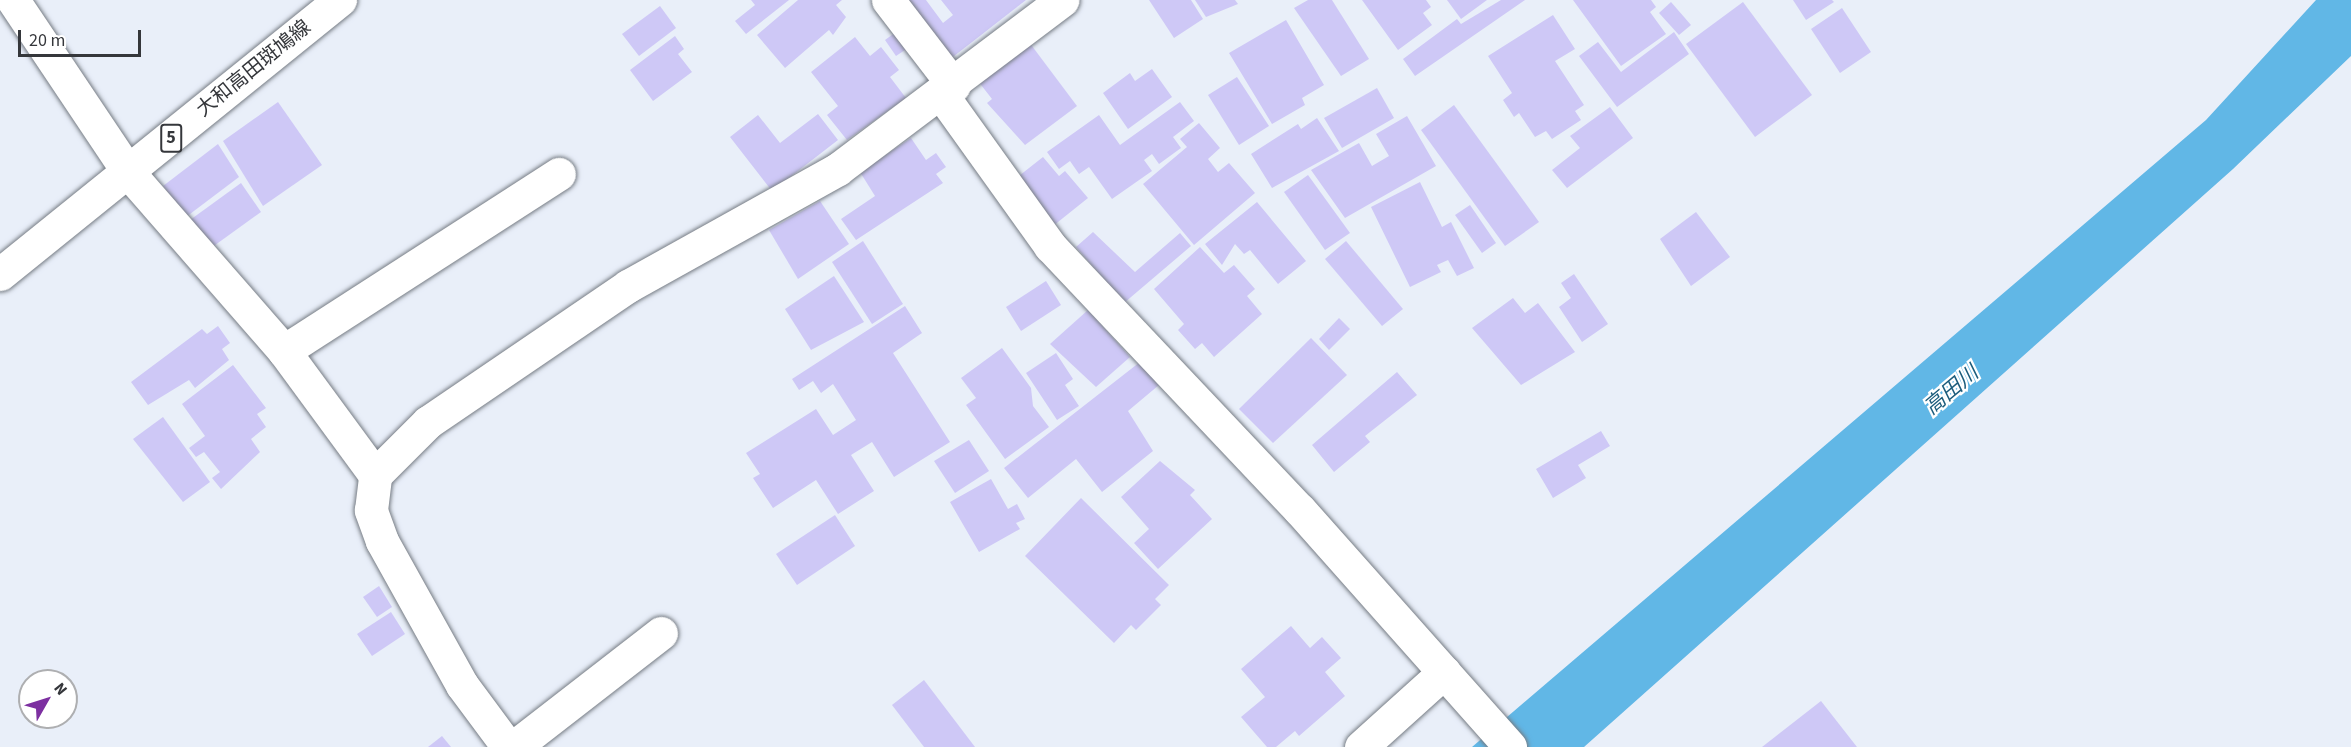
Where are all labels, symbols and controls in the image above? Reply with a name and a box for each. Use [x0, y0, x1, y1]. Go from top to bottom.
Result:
street label: 大和高田斑鳩線 [192, 16, 316, 122]
scale bar [21, 18, 144, 56]
text: 20 m [29, 28, 65, 53]
road number: 5 [159, 123, 183, 153]
water label: 高田川 [1919, 360, 1983, 420]
north arrow [18, 669, 78, 729]
text: N [49, 678, 72, 700]

